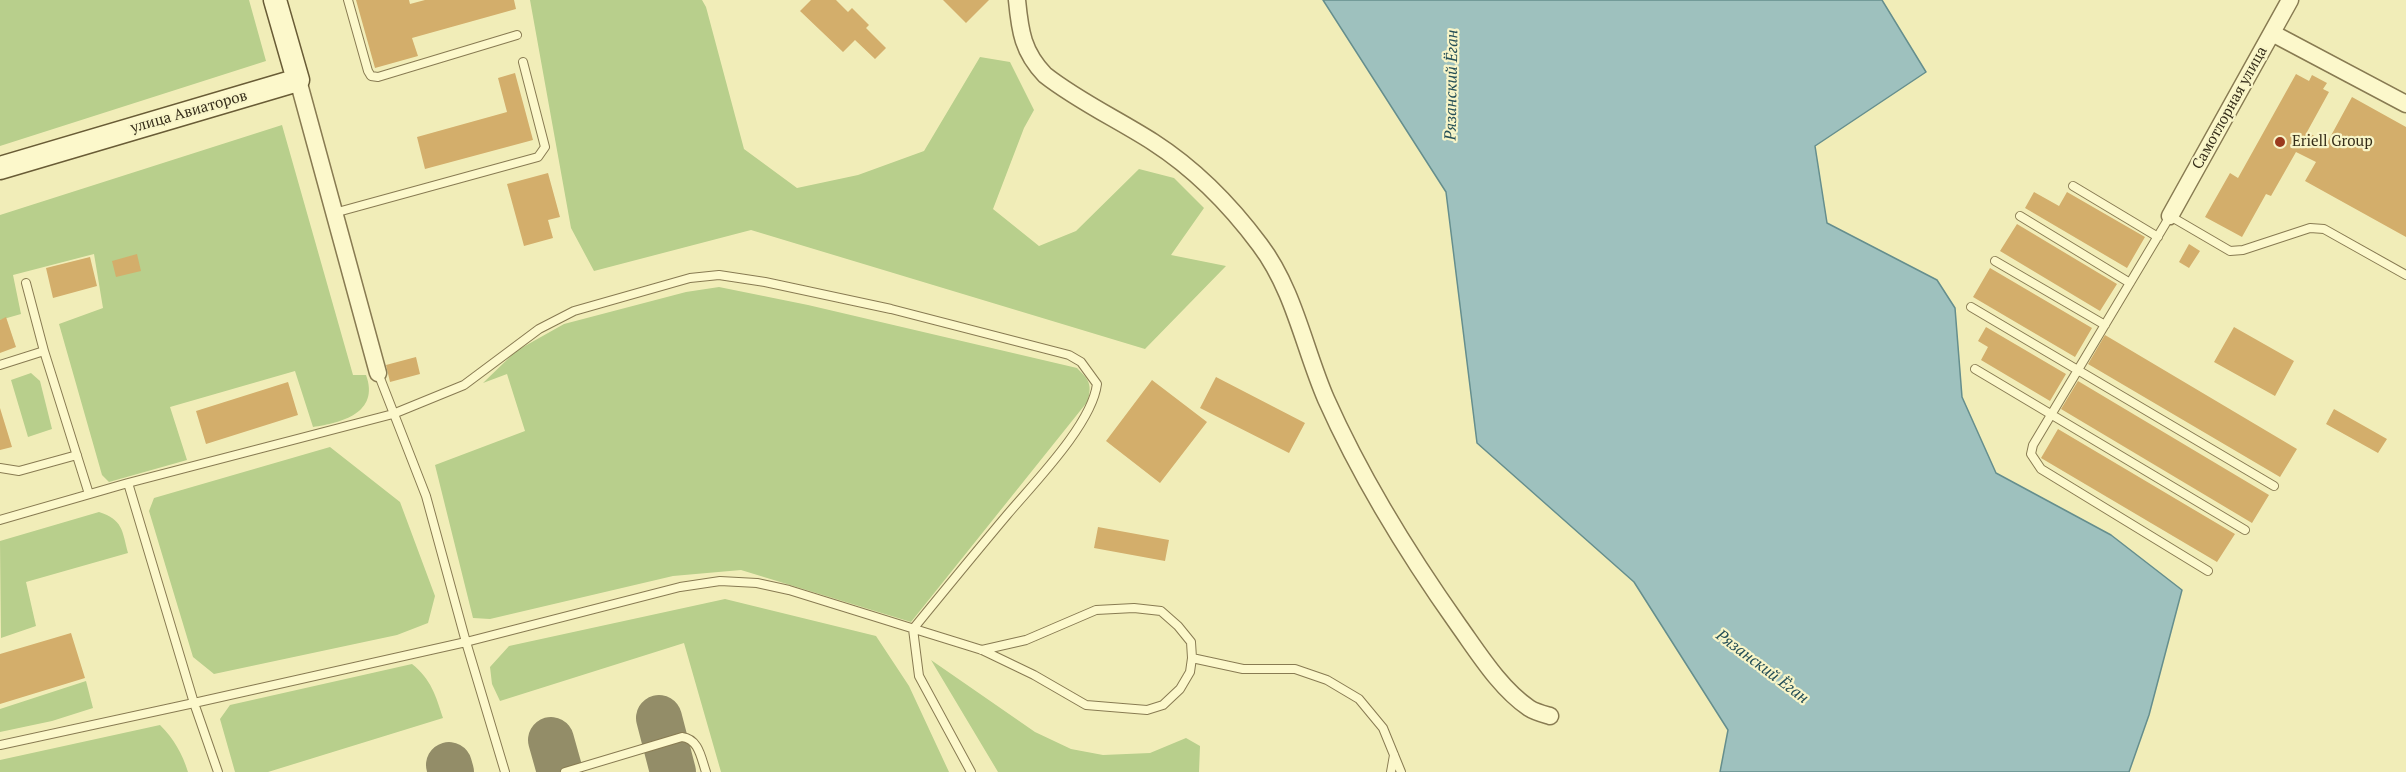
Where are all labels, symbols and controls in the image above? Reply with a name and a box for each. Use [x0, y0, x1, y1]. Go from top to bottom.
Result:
water label: Рязанский Ёган [1441, 29, 1463, 141]
street label: Самотлорная улица [2189, 43, 2271, 173]
street label: улица Авиаторов [129, 87, 249, 137]
place label: Eriell Group [2292, 133, 2373, 151]
marker: Eriell Group [2273, 135, 2287, 149]
water label: Рязанский Ёган [1712, 626, 1812, 708]

